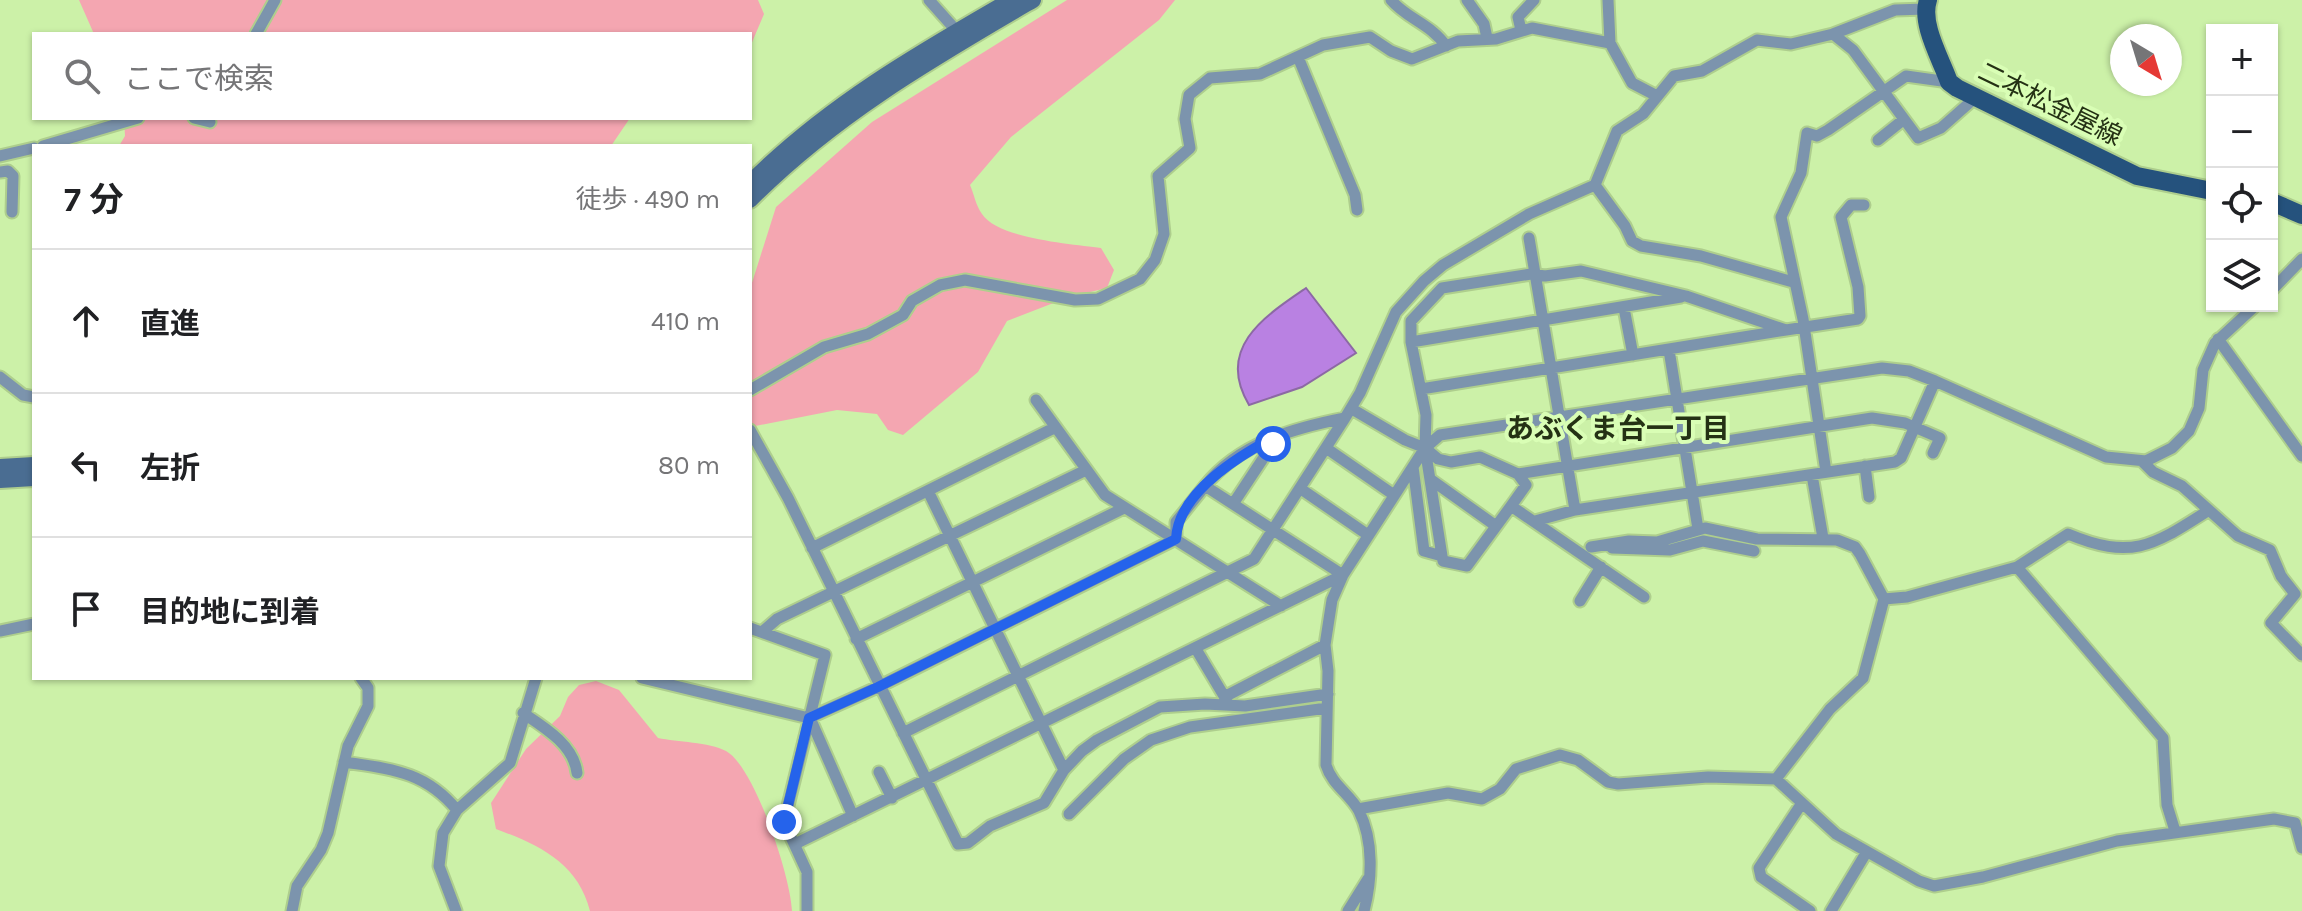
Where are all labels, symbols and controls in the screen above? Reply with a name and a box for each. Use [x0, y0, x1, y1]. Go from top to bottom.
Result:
north arrow [2110, 24, 2182, 96]
map controls [2206, 24, 2278, 312]
button: + [2206, 24, 2278, 96]
search box [32, 32, 752, 120]
icon: search [60, 54, 104, 98]
street label: 二本松金屋線 [1973, 56, 2127, 152]
text: ここで検索 [124, 61, 274, 97]
button: − [2206, 96, 2278, 168]
button: locate [2206, 168, 2278, 240]
text: 7 分 [64, 180, 124, 220]
text: 徒歩 · 490 m [575, 184, 720, 215]
button: layers [2206, 240, 2278, 312]
icon: ahead [64, 299, 108, 343]
text: 直進 [140, 306, 200, 342]
text: 410 m [651, 306, 720, 337]
district label: あぶくま台一丁目 [1506, 412, 1730, 445]
route start [1255, 426, 1291, 462]
icon: left [64, 443, 108, 487]
text: 左折 [140, 450, 200, 486]
text: 80 m [658, 450, 720, 481]
icon: arrive [64, 587, 108, 631]
text: 目的地に到着 [140, 594, 320, 630]
route end [766, 804, 802, 840]

